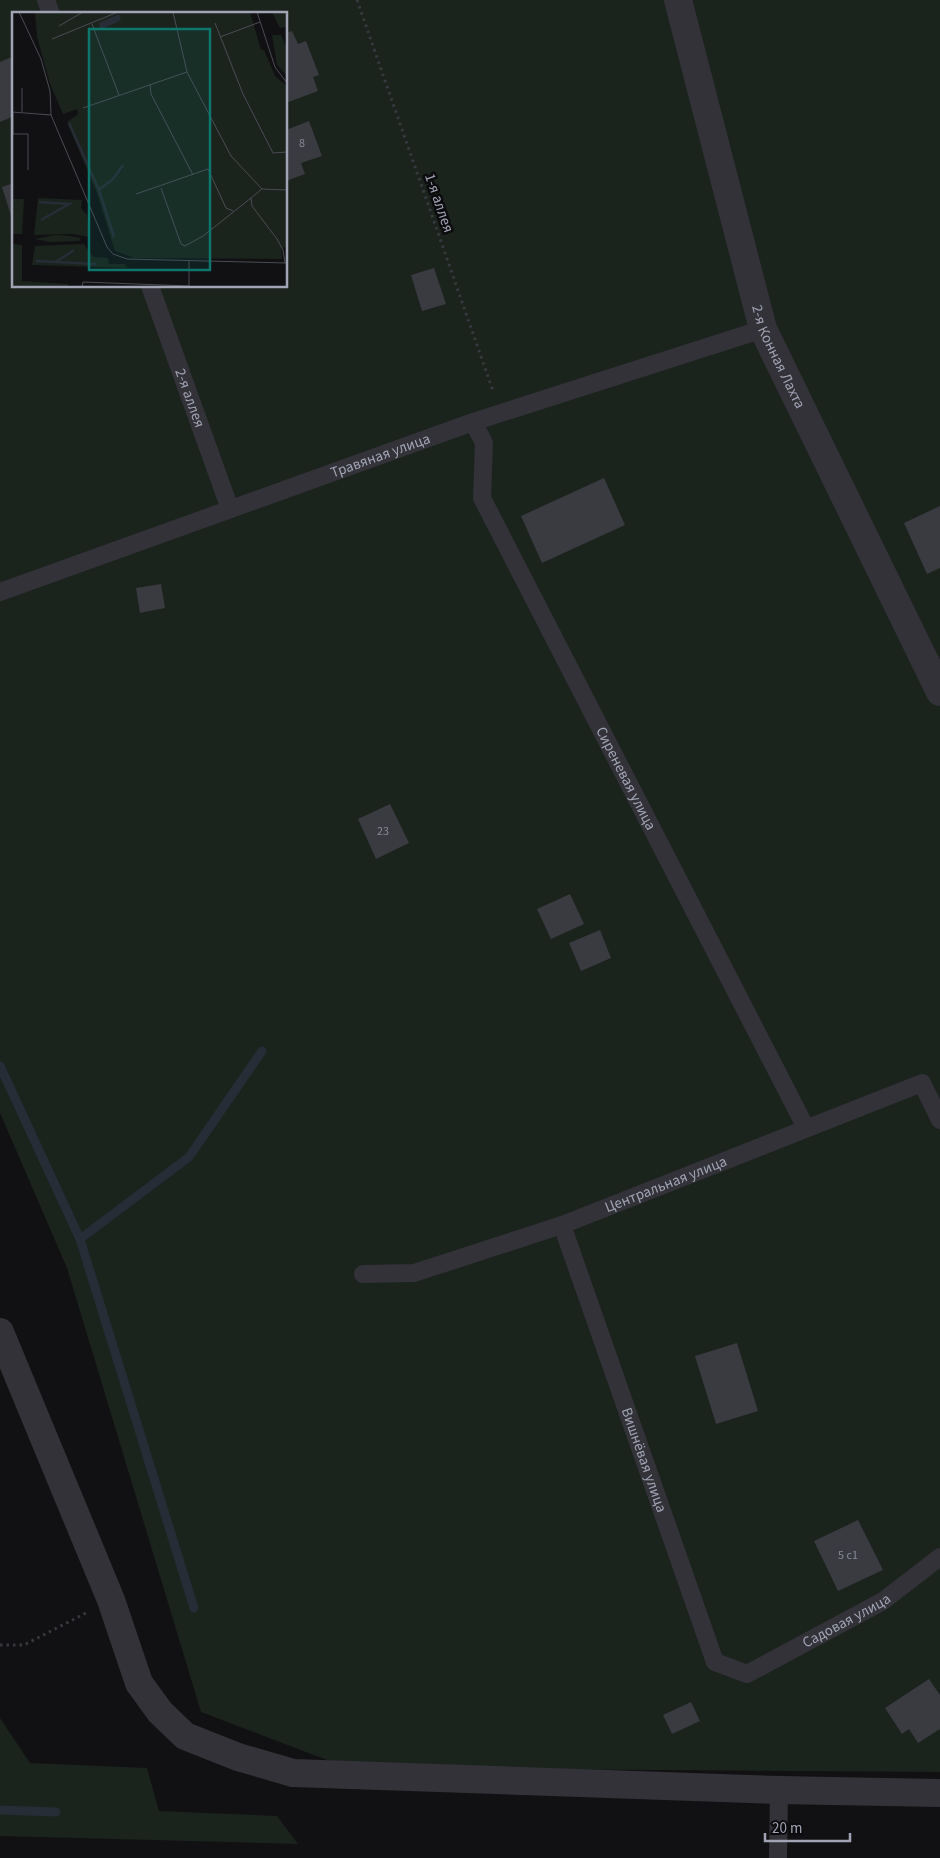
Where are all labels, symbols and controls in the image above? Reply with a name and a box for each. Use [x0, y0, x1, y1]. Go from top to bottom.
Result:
inset map [12, 12, 288, 288]
house number: 8 [299, 135, 305, 152]
street label: 1-я аллея [419, 171, 459, 235]
street label: 2-я Конная Лахта [747, 302, 811, 412]
street label: 2-я аллея [170, 366, 210, 430]
street label: Травяная улица [327, 428, 433, 483]
street label: Сиреневая улица [591, 723, 662, 834]
house number: 23 [377, 823, 389, 840]
street label: Центральная улица [601, 1151, 730, 1218]
street label: Вишнёвая улица [616, 1405, 672, 1515]
house number: 5 с1 [838, 1547, 858, 1564]
street label: Садовая улица [798, 1588, 895, 1653]
scale bar [765, 1810, 850, 1842]
text: 20 m [772, 1818, 802, 1839]

